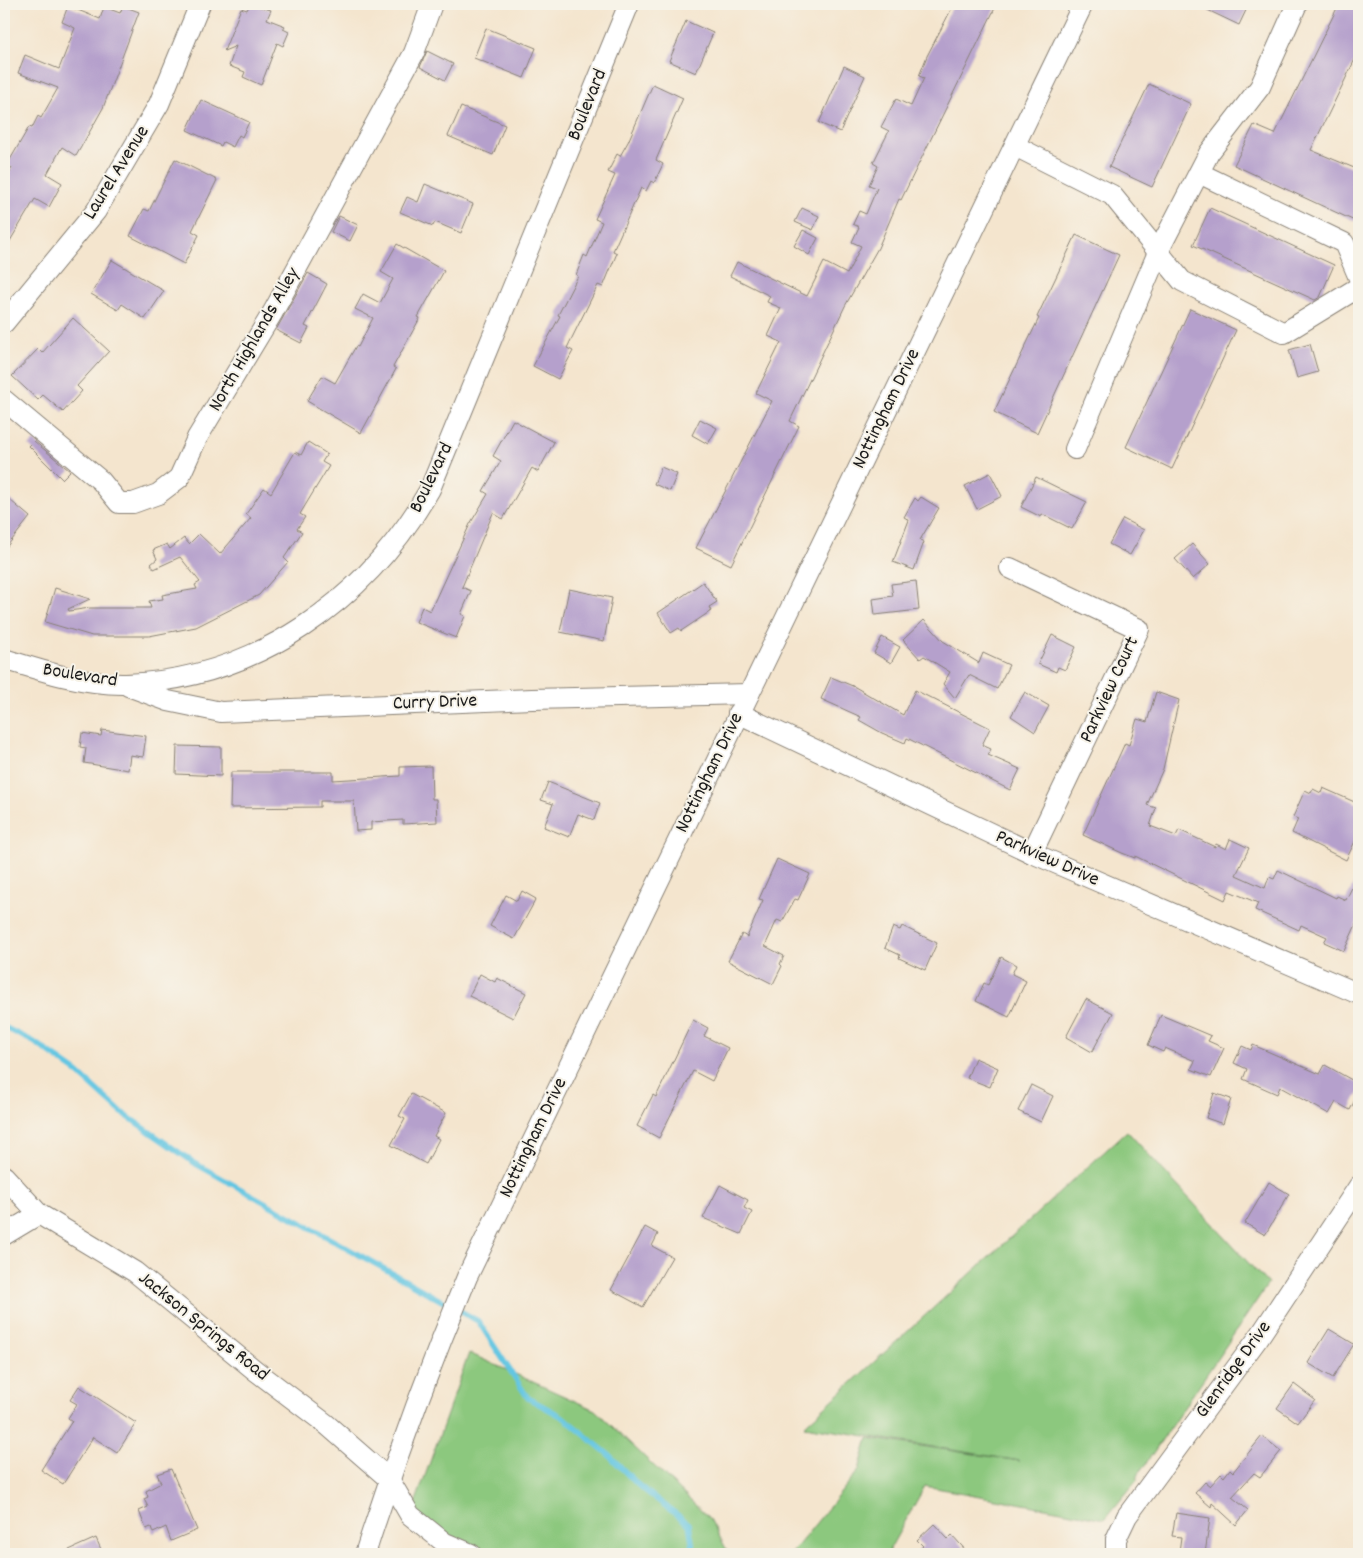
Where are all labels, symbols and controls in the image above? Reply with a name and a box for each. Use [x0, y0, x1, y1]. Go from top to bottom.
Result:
street label: Boulevard [561, 65, 615, 145]
street label: Laurel Avenue [77, 120, 157, 226]
street label: North Highlands Alley [202, 262, 308, 417]
street label: Nottingham Drive [846, 344, 928, 474]
street label: Boulevard [403, 438, 461, 518]
street label: Parkview Court [1073, 632, 1147, 748]
street label: Boulevard [41, 656, 119, 696]
street label: Curry Drive [392, 688, 478, 718]
street label: Nottingham Drive [669, 708, 751, 838]
street label: Parkview Drive [991, 824, 1104, 894]
street label: Nottingham Drive [493, 1073, 575, 1203]
street label: Jackson Springs Road [131, 1265, 275, 1389]
street label: Glenridge Drive [1189, 1315, 1279, 1424]

